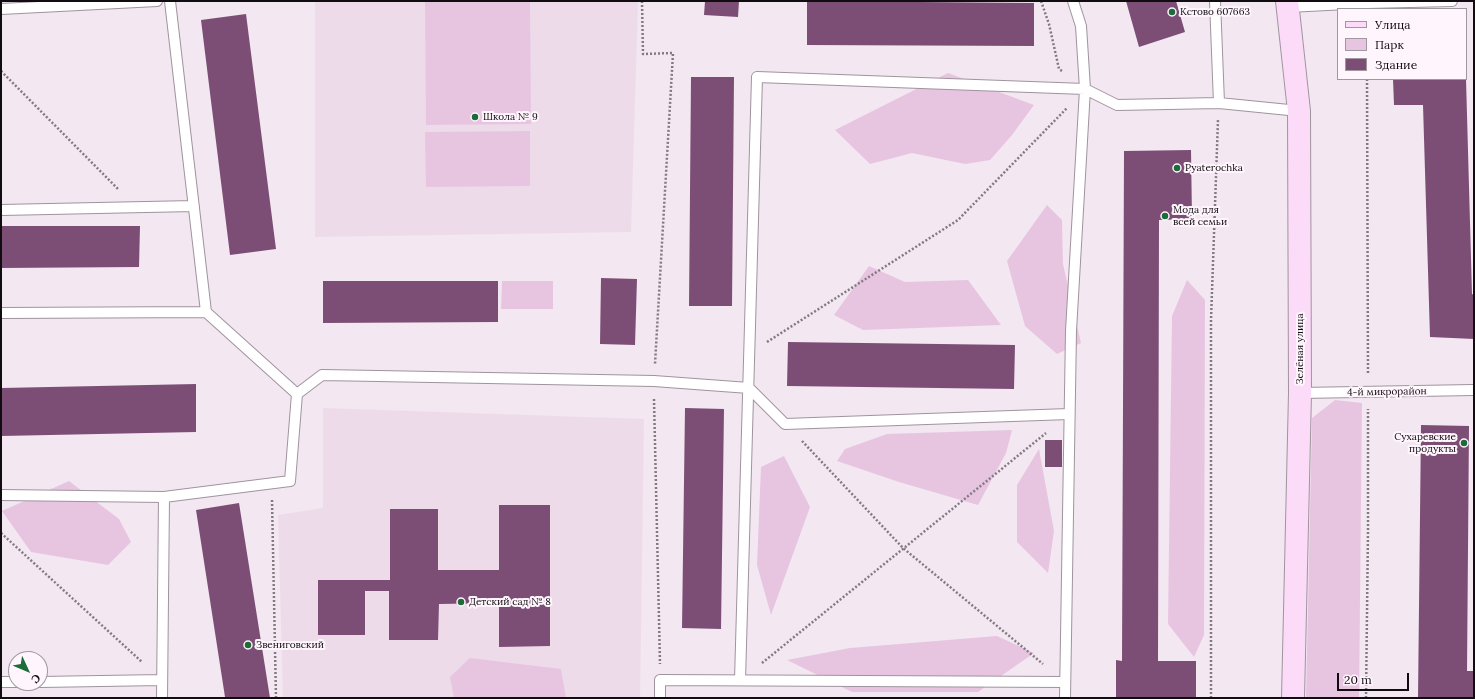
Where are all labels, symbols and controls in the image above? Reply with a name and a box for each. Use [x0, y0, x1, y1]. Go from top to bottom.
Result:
place label: Кстово 607663 [1180, 6, 1250, 18]
marker: Кстово 607663 [1167, 7, 1177, 17]
legend [1337, 8, 1467, 80]
text: Улица [1375, 17, 1411, 32]
text: Парк [1375, 37, 1404, 52]
text: Здание [1375, 57, 1417, 72]
place label: Школа № 9 [483, 111, 538, 123]
marker: Школа № 9 [470, 112, 480, 122]
place label: Pyaterochka [1185, 162, 1243, 174]
marker: Pyaterochka [1172, 163, 1182, 173]
place label: Мода для всей семьи [1173, 204, 1227, 228]
marker: Мода для всей семьи [1160, 211, 1170, 221]
street label: Зелёная улица [1294, 313, 1306, 385]
street label: 4-й микрорайон [1347, 385, 1427, 399]
place label: Сухаревские продукты [1394, 431, 1456, 454]
marker: Сухаревские продукты [1459, 438, 1469, 448]
place label: Детский сад № 8 [469, 596, 551, 608]
marker: Детский сад № 8 [456, 597, 466, 607]
place label: Звениговский [256, 639, 324, 651]
marker: Звениговский [243, 640, 253, 650]
north arrow [8, 651, 48, 691]
scale bar [1339, 665, 1411, 691]
text: С [28, 671, 44, 686]
text: 20 m [1344, 672, 1372, 687]

